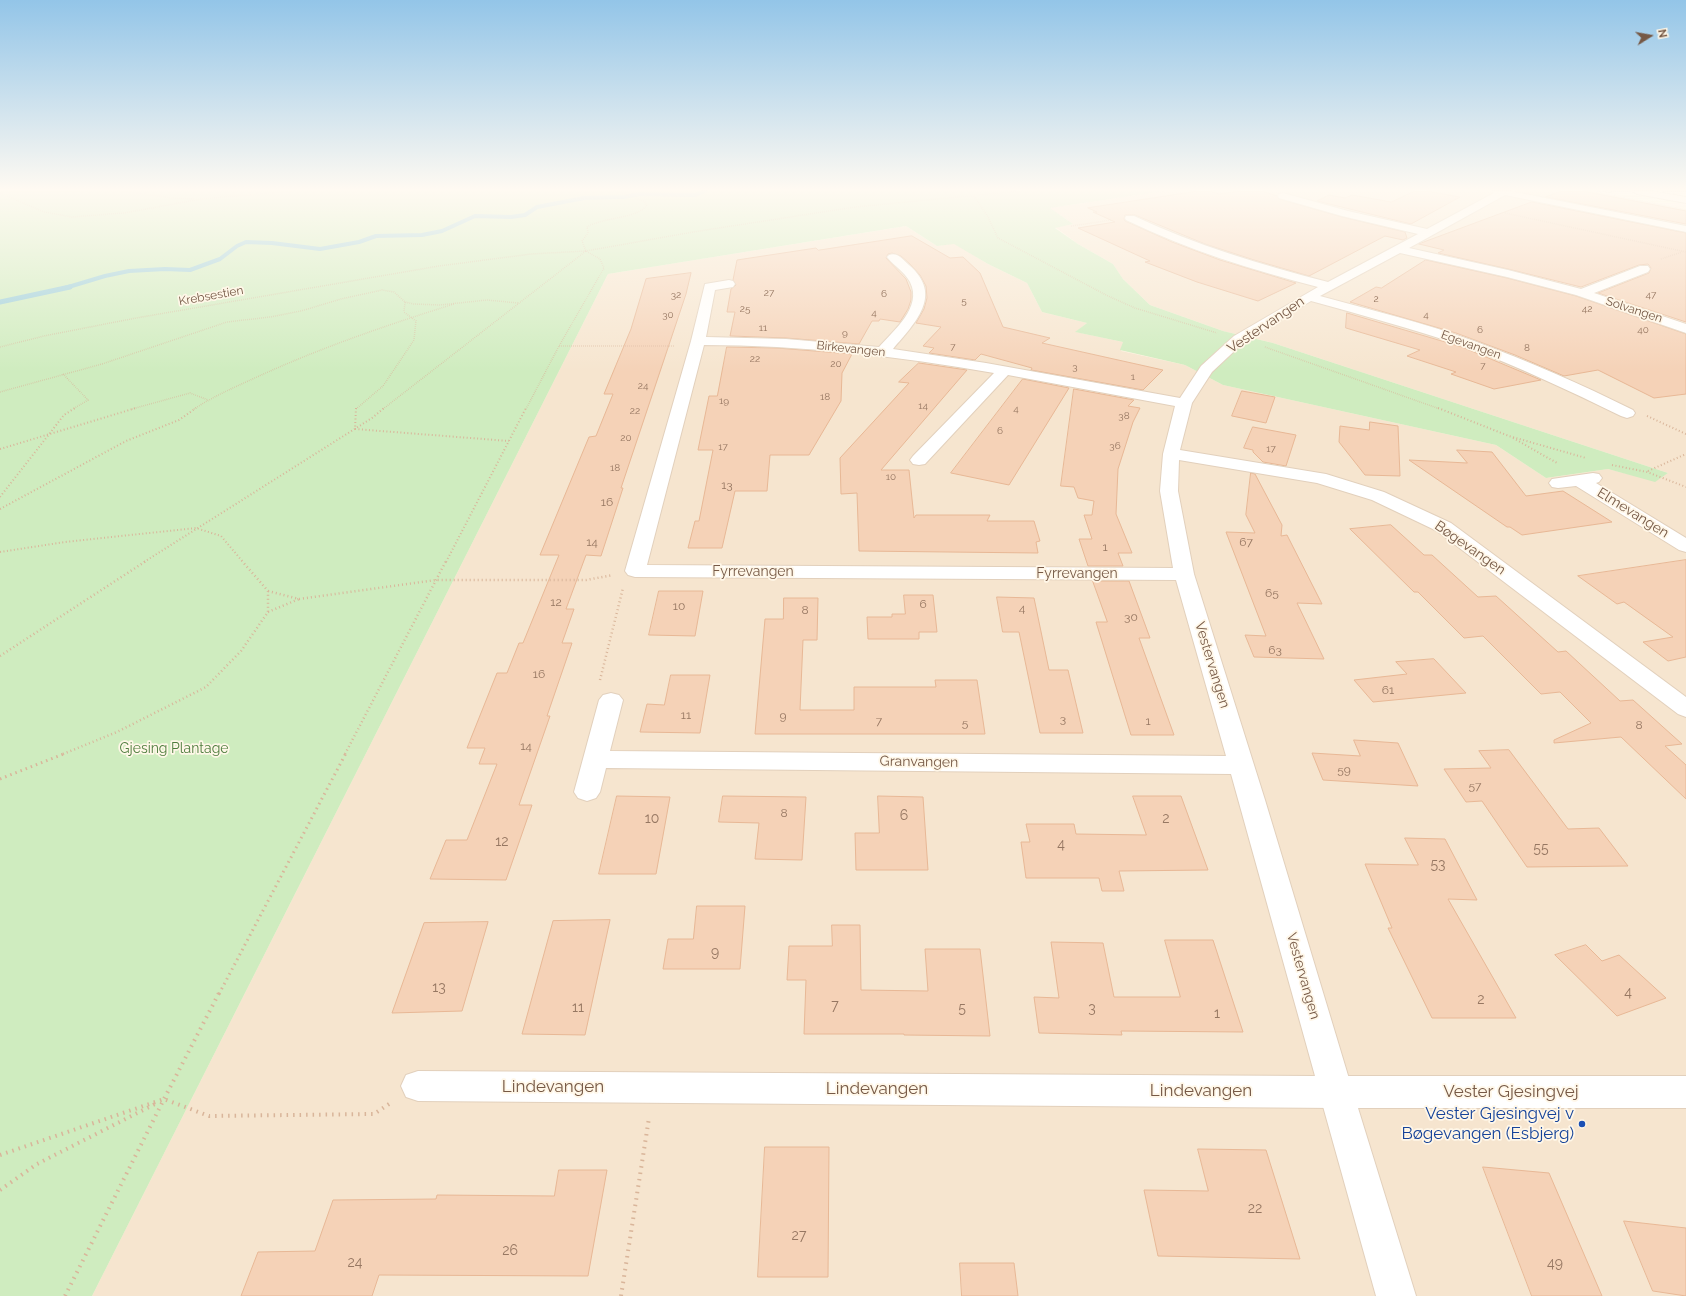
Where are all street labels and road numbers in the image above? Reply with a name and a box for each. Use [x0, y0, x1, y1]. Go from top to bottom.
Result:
street label: Krebsestien [177, 283, 245, 309]
street label: Vestervangen [1224, 293, 1308, 357]
street label: Solvangen [1604, 294, 1664, 326]
street label: Egevangen [1439, 328, 1503, 362]
street label: Birkevangen [816, 338, 886, 360]
street label: Elmevangen [1594, 484, 1672, 542]
street label: Bøgevangen [1431, 517, 1509, 579]
street label: Fyrrevangen [712, 564, 794, 580]
street label: Fyrrevangen [1036, 566, 1118, 582]
street label: Vestervangen [1191, 620, 1233, 710]
street label: Granvangen [880, 753, 958, 771]
street label: Vestervangen [1283, 931, 1323, 1021]
street label: Lindevangen [502, 1077, 604, 1097]
street label: Lindevangen [826, 1079, 928, 1099]
street label: Lindevangen [1150, 1081, 1252, 1101]
street label: Vester Gjesingvej [1443, 1082, 1579, 1102]

